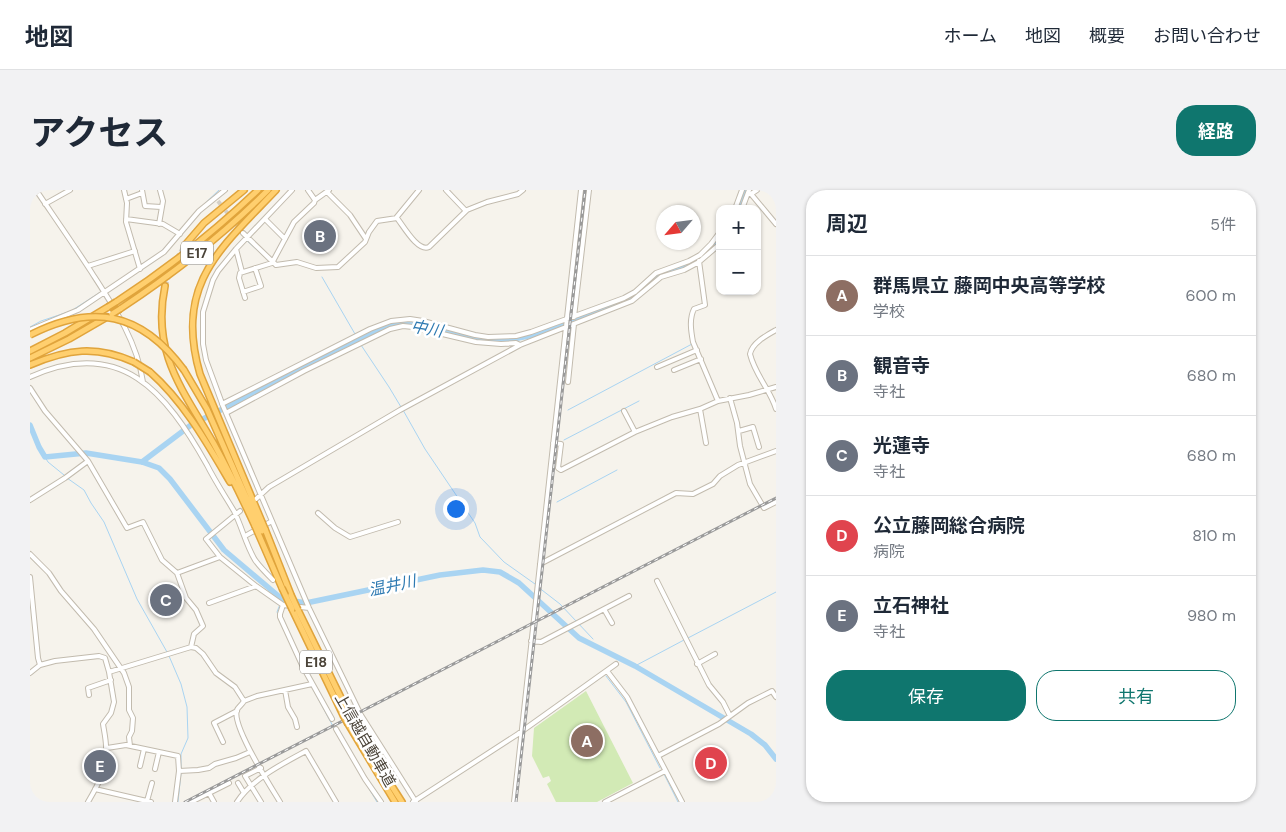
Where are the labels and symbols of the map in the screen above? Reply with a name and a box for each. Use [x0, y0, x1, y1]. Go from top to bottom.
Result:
north arrow [656, 205, 701, 250]
pin: B [304, 217, 336, 255]
road number: E17 [181, 242, 213, 264]
water label: 中川 [409, 315, 446, 342]
your location [443, 496, 469, 522]
water label: 温井川 [366, 570, 420, 601]
pin: C [150, 581, 182, 619]
road number: E18 [300, 651, 332, 674]
street label: 上信越自動車道 [330, 690, 400, 790]
pin: A [571, 722, 603, 760]
pin: D [695, 744, 727, 782]
pin: E [84, 747, 116, 785]

